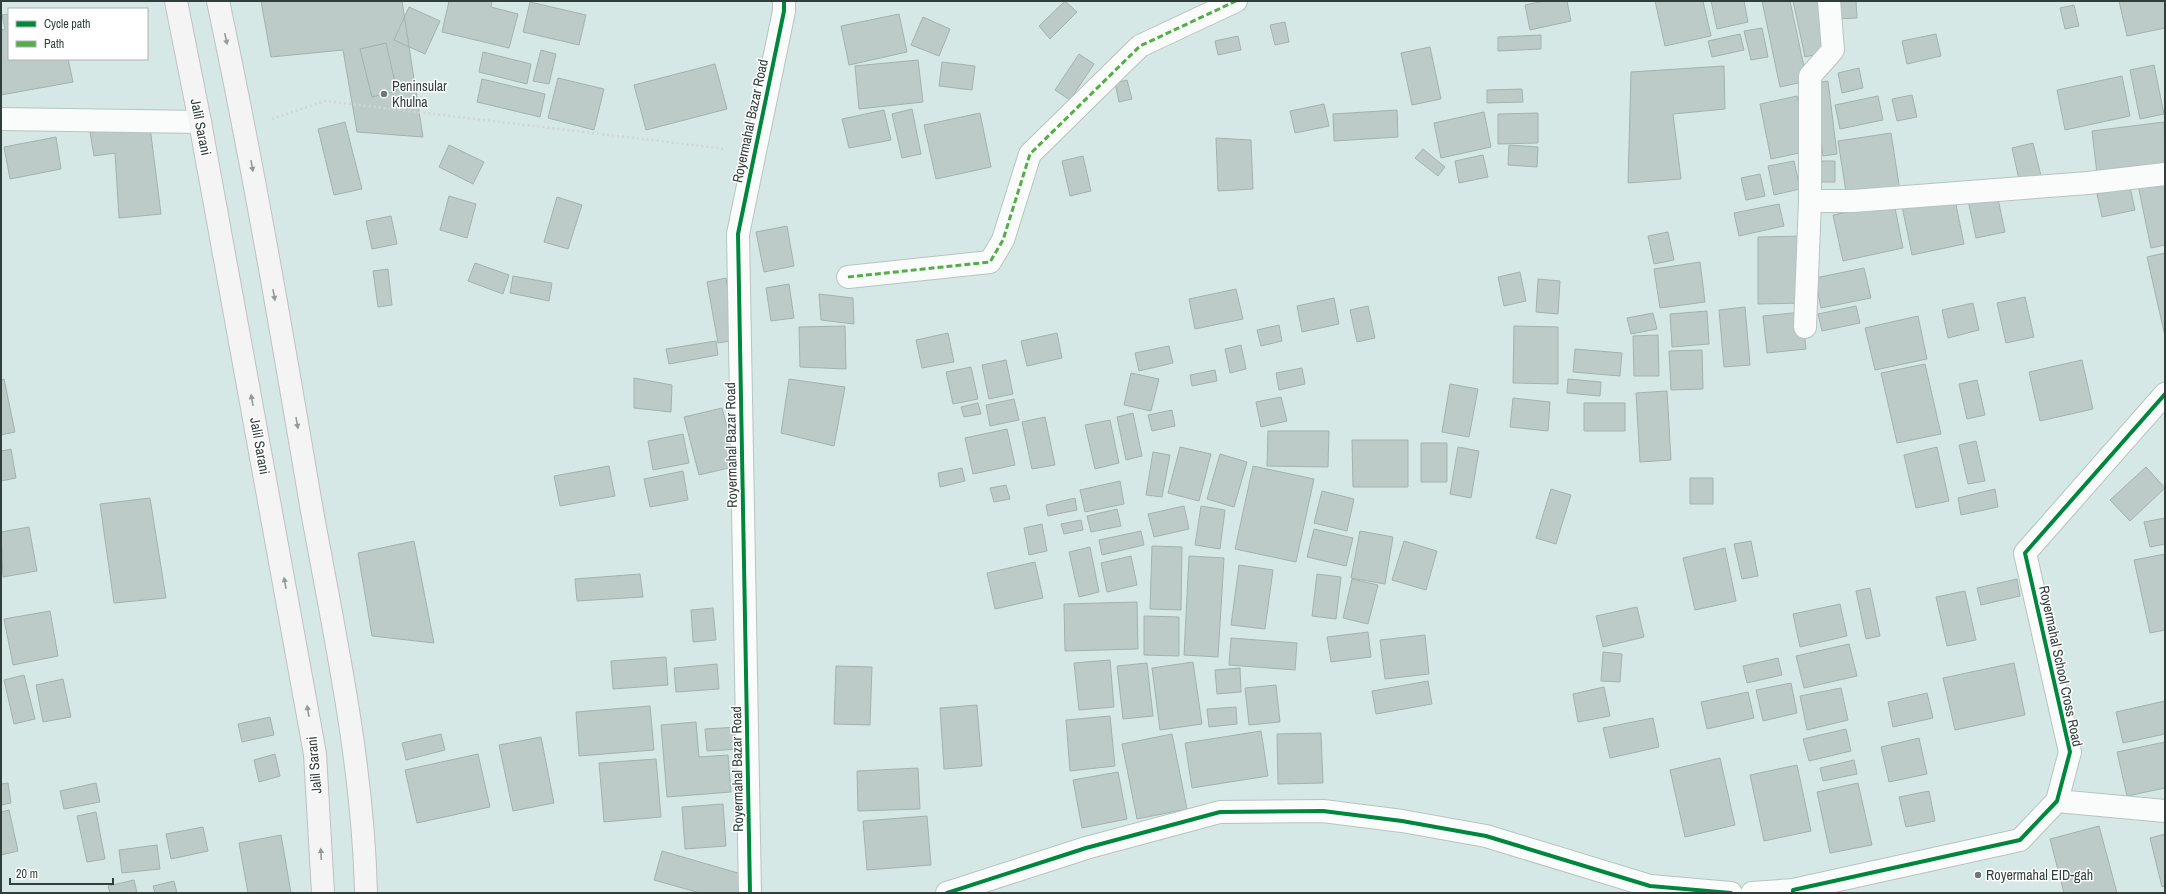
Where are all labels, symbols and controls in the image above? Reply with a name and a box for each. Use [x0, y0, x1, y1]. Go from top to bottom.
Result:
legend [8, 8, 148, 60]
text: Cycle path [44, 16, 91, 32]
one-way arrow [223, 33, 229, 45]
text: Path [44, 36, 64, 52]
street label: Royermahal Bazar Road [728, 58, 772, 184]
place label: Peninsular Khulna [392, 77, 447, 111]
marker: Peninsular Khulna [379, 89, 389, 99]
street label: Jalil Sarani [187, 97, 215, 157]
one-way arrow [249, 160, 255, 173]
one-way arrow [272, 288, 278, 301]
street label: Royermahal Bazar Road [721, 382, 741, 508]
one-way arrow [248, 394, 254, 406]
street label: Jalil Sarani [246, 416, 274, 476]
one-way arrow [294, 416, 300, 429]
one-way arrow [281, 577, 287, 589]
street label: Royermahal School Cross Road [2035, 584, 2087, 748]
one-way arrow [304, 705, 310, 717]
street label: Royermahal Bazar Road [727, 706, 747, 832]
street label: Jalil Sarani [303, 736, 325, 794]
one-way arrow [317, 848, 324, 860]
scale bar [10, 860, 113, 886]
text: 20 m [16, 866, 38, 882]
place label: Royermahal EID-gah [1986, 866, 2093, 884]
marker: Royermahal EID-gah [1973, 870, 1983, 880]

